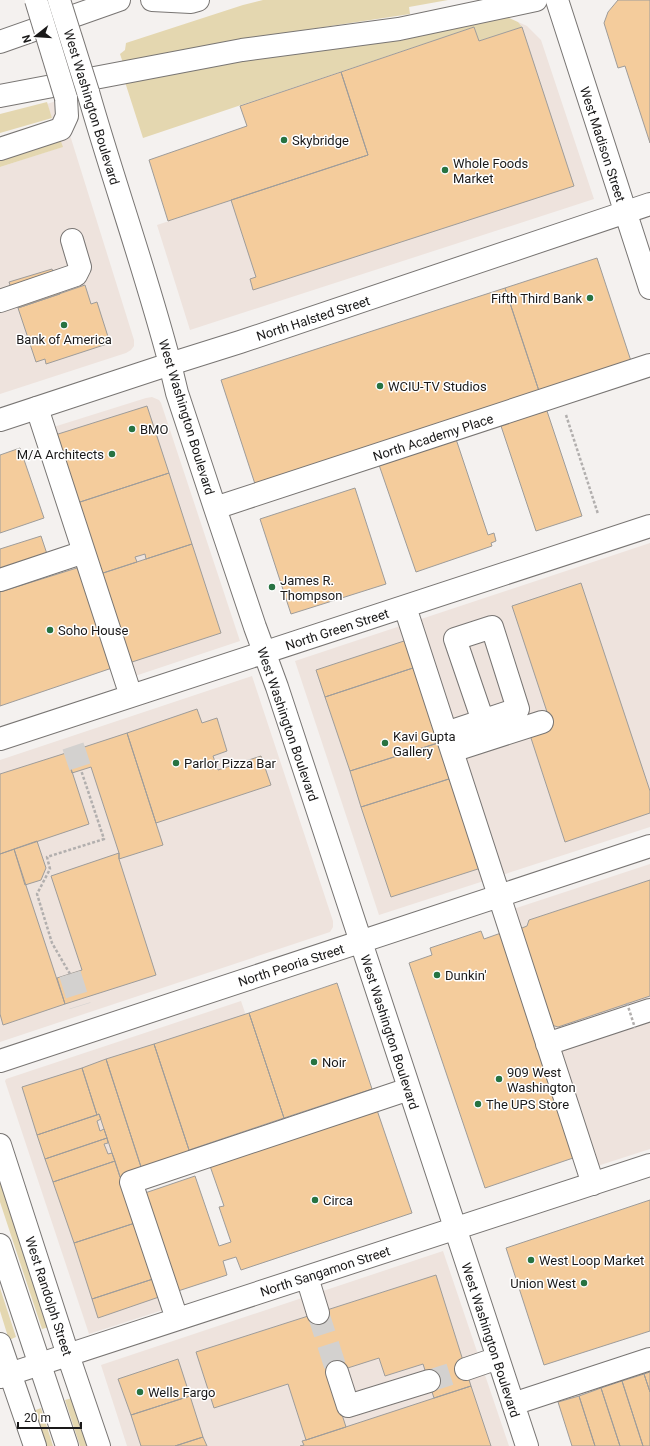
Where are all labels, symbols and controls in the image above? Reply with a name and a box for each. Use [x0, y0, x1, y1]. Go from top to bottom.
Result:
north arrow [16, 16, 56, 56]
street label: West Washington Boulevard [61, 28, 122, 187]
text: N [19, 33, 34, 44]
street label: West Madison Street [577, 85, 628, 204]
place label: Skybridge [292, 133, 349, 148]
marker: Skybridge [279, 135, 289, 145]
place label: Whole Foods Market [453, 156, 529, 186]
marker: Whole Foods Market [440, 165, 450, 175]
place label: Fifth Third Bank [491, 291, 582, 306]
street label: North Halsted Street [255, 293, 372, 344]
marker: Fifth Third Bank [585, 293, 595, 303]
marker: Bank of America [59, 320, 69, 330]
place label: Bank of America [16, 332, 112, 347]
street label: West Washington Boulevard [156, 338, 217, 497]
place label: WCIU-TV Studios [388, 379, 487, 394]
marker: WCIU-TV Studios [375, 381, 385, 391]
street label: North Academy Place [371, 411, 495, 464]
place label: BMO [140, 422, 168, 437]
marker: BMO [127, 424, 137, 434]
place label: M/A Architects [17, 447, 104, 462]
marker: M/A Architects [107, 449, 117, 459]
place label: James R. Thompson [280, 573, 342, 603]
marker: James R. Thompson [267, 582, 277, 592]
street label: North Green Street [284, 606, 391, 653]
place label: Soho House [58, 623, 128, 638]
marker: Soho House [45, 625, 55, 635]
street label: West Washington Boulevard [254, 645, 321, 803]
place label: Kavi Gupta Gallery [393, 729, 455, 759]
marker: Kavi Gupta Gallery [380, 738, 390, 748]
place label: Parlor Pizza Bar [184, 756, 277, 771]
marker: Parlor Pizza Bar [171, 758, 181, 768]
street label: North Peoria Street [236, 941, 346, 990]
street label: West Washington Boulevard [357, 953, 422, 1111]
place label: Dunkin' [445, 968, 486, 983]
marker: Dunkin' [432, 970, 442, 980]
place label: Noir [322, 1055, 347, 1070]
marker: Noir [309, 1057, 319, 1067]
place label: 909 West Washington [507, 1065, 576, 1095]
marker: 909 West Washington [494, 1074, 504, 1084]
place label: The UPS Store [486, 1097, 569, 1112]
marker: The UPS Store [473, 1099, 483, 1109]
place label: Circa [323, 1193, 353, 1208]
marker: Circa [310, 1195, 320, 1205]
street label: West Randolph Street [22, 1235, 75, 1358]
street label: North Sangamon Street [258, 1243, 392, 1300]
place label: West Loop Market [539, 1253, 644, 1268]
marker: West Loop Market [526, 1255, 536, 1265]
street label: West Washington Boulevard [458, 1261, 523, 1419]
place label: Union West [510, 1276, 576, 1291]
marker: Union West [579, 1278, 589, 1288]
place label: Wells Fargo [148, 1385, 216, 1400]
marker: Wells Fargo [135, 1387, 145, 1397]
scale bar [18, 1404, 81, 1430]
text: 20 m [24, 1411, 51, 1425]

